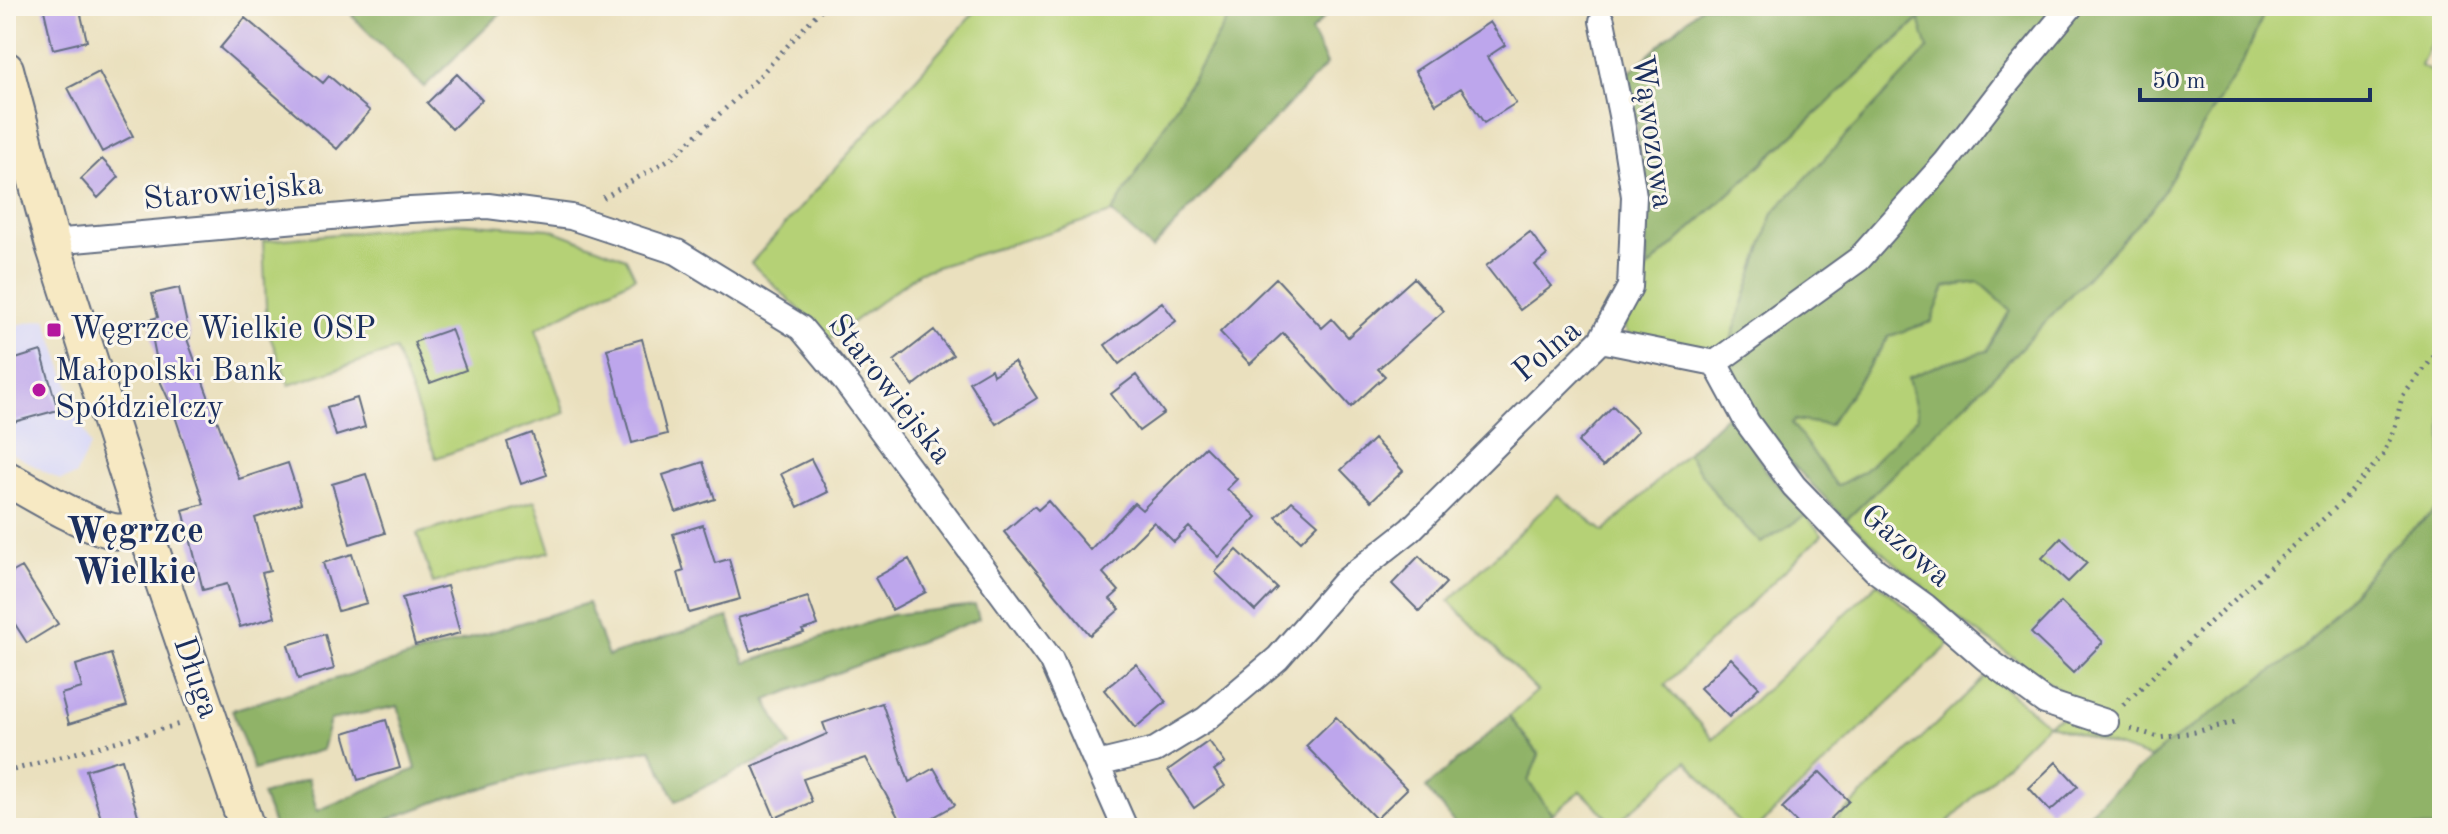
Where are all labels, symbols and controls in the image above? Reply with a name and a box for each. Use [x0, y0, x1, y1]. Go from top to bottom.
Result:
scale bar [2140, 52, 2370, 102]
street label: Wąwozowa [1624, 53, 1678, 211]
text: 50 m [2152, 70, 2206, 94]
street label: Starowiejska [142, 169, 324, 217]
street label: Starowiejska [821, 309, 957, 471]
place label: Węgrzce Wielkie OSP [70, 314, 376, 346]
street label: Polna [1508, 315, 1588, 389]
marker: Węgrzce Wielkie OSP [45, 321, 63, 339]
place label: Małopolski Bank Spółdzielczy [55, 356, 283, 425]
marker: Małopolski Bank Spółdzielczy [30, 381, 48, 399]
street label: Gazowa [1854, 500, 1956, 595]
district label: Węgrzce Wielkie [66, 515, 204, 592]
street label: Długa [166, 633, 224, 723]

